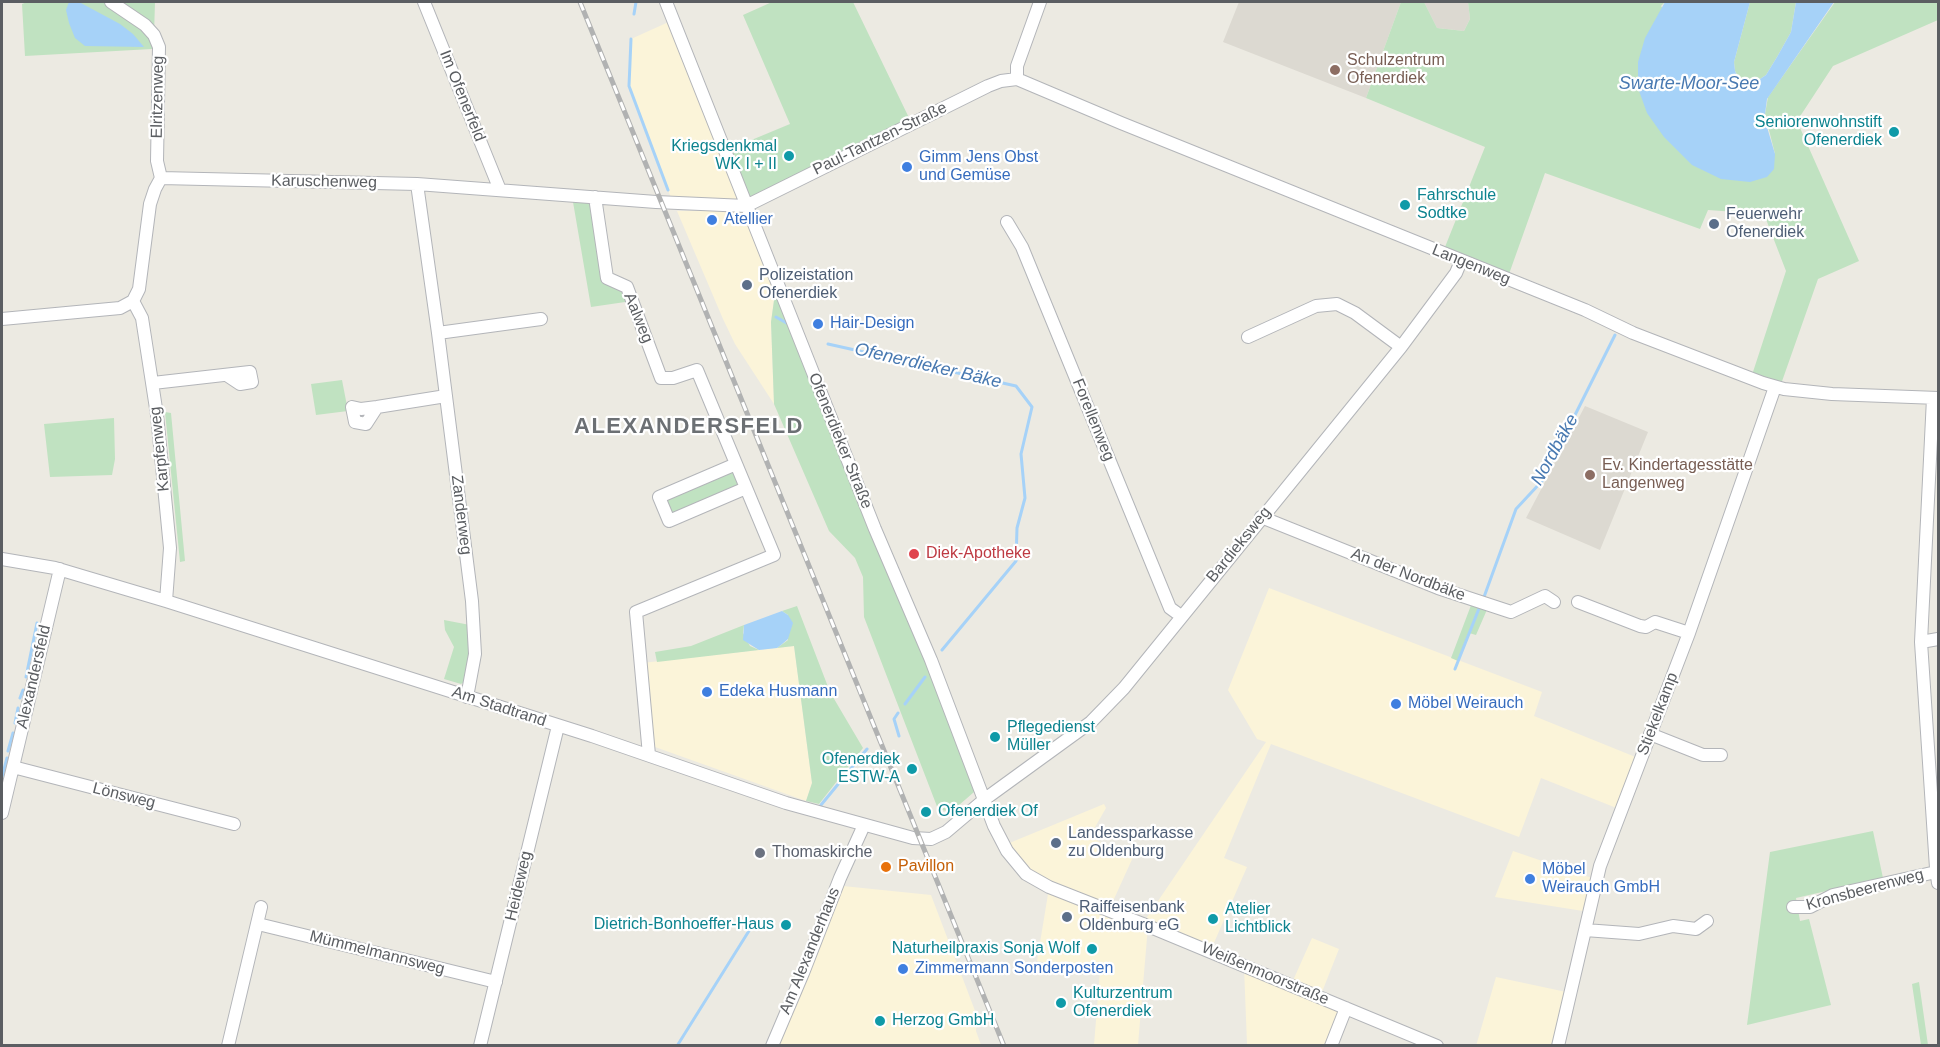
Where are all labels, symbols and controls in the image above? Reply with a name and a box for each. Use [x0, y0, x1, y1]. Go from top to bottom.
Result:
street label: Im Ofenerfeld [435, 47, 489, 145]
place label: Schulzentrum Ofenerdiek [1347, 51, 1445, 89]
street label: Elritzenweg [148, 55, 168, 139]
marker: Schulzentrum Ofenerdiek [1328, 63, 1342, 77]
water label: Swarte-Moor-See [1619, 73, 1759, 95]
street label: Paul-Tantzen-Straße [810, 98, 950, 180]
place label: Seniorenwohnstift Ofenerdiek [1755, 113, 1882, 151]
marker: Seniorenwohnstift Ofenerdiek [1887, 125, 1901, 139]
place label: Kriegsdenkmal WK I + II [671, 137, 777, 175]
place label: Gimm Jens Obst und Gemüse [919, 148, 1038, 186]
marker: Kriegsdenkmal WK I + II [782, 149, 796, 163]
marker: Gimm Jens Obst und Gemüse [900, 160, 914, 174]
street label: Karuschenweg [271, 171, 377, 193]
place label: Fahrschule Sodtke [1417, 186, 1496, 224]
marker: Fahrschule Sodtke [1398, 198, 1412, 212]
place label: Feuerwehr Ofenerdiek [1726, 205, 1804, 243]
place label: Atellier [724, 210, 773, 230]
marker: Atellier [705, 213, 719, 227]
marker: Feuerwehr Ofenerdiek [1707, 217, 1721, 231]
street label: Langenweg [1429, 241, 1513, 289]
place label: Polizeistation Ofenerdiek [759, 266, 853, 304]
marker: Polizeistation Ofenerdiek [740, 278, 754, 292]
street label: Aalweg [619, 290, 657, 346]
place label: Hair-Design [830, 314, 914, 334]
marker: Hair-Design [811, 317, 825, 331]
water label: Ofenerdieker Bäke [852, 339, 1004, 393]
street label: Ofenerdieker Straße [804, 370, 876, 512]
street label: Forellenweg [1068, 376, 1118, 464]
street label: Karpfenweg [146, 406, 174, 492]
water label: Nordbäke [1527, 411, 1583, 489]
district label: ALEXANDERSFELD [574, 414, 804, 440]
place label: Ev. Kindertagesstätte Langenweg [1602, 456, 1753, 494]
marker: Ev. Kindertagesstätte Langenweg [1583, 468, 1597, 482]
street label: Zanderweg [447, 474, 475, 556]
street label: Bardieksweg [1203, 503, 1275, 587]
place label: Diek-Apotheke [926, 544, 1031, 564]
street label: An der Nordbäke [1348, 544, 1468, 606]
marker: Diek-Apotheke [907, 547, 921, 561]
street label: Alexandersfeld [13, 623, 55, 731]
street label: Stiekelkamp [1633, 670, 1683, 758]
place label: Edeka Husmann [719, 682, 837, 702]
street label: Am Stadtrand [450, 683, 548, 731]
marker: Edeka Husmann [700, 685, 714, 699]
place label: Möbel Weirauch [1408, 694, 1523, 714]
marker: Möbel Weirauch [1389, 697, 1403, 711]
place label: Pflegedienst Müller [1007, 718, 1095, 756]
marker: Pflegedienst Müller [988, 730, 1002, 744]
place label: Ofenerdiek ESTW-A [822, 750, 900, 788]
marker: Ofenerdiek ESTW-A [905, 762, 919, 776]
street label: Lönsweg [91, 779, 157, 813]
place label: Ofenerdiek Of [938, 802, 1038, 822]
marker: Ofenerdiek Of [919, 805, 933, 819]
place label: Landessparkasse zu Oldenburg [1068, 824, 1193, 862]
marker: Landessparkasse zu Oldenburg [1049, 836, 1063, 850]
place label: Thomaskirche [772, 843, 872, 863]
marker: Thomaskirche [753, 846, 767, 860]
street label: Heideweg [502, 849, 536, 923]
place label: Pavillon [898, 857, 954, 877]
marker: Pavillon [879, 860, 893, 874]
place label: Möbel Weirauch GmbH [1542, 860, 1660, 898]
street label: Kronsbeerenweg [1804, 865, 1926, 915]
marker: Möbel Weirauch GmbH [1523, 872, 1537, 886]
street label: Am Alexanderhaus [776, 885, 844, 1017]
place label: Raiffeisenbank Oldenburg eG [1079, 898, 1185, 936]
place label: Atelier Lichtblick [1225, 900, 1291, 938]
marker: Raiffeisenbank Oldenburg eG [1060, 910, 1074, 924]
marker: Atelier Lichtblick [1206, 912, 1220, 926]
place label: Dietrich-Bonhoeffer-Haus [594, 915, 774, 935]
marker: Dietrich-Bonhoeffer-Haus [779, 918, 793, 932]
street label: Mümmelmannsweg [307, 927, 447, 979]
street label: Weißenmoorstraße [1198, 938, 1332, 1010]
place label: Naturheilpraxis Sonja Wolf [892, 939, 1080, 959]
marker: Naturheilpraxis Sonja Wolf [1085, 942, 1099, 956]
place label: Zimmermann Sonderposten [915, 959, 1113, 979]
marker: Zimmermann Sonderposten [896, 962, 910, 976]
place label: Kulturzentrum Ofenerdiek [1073, 984, 1173, 1022]
marker: Kulturzentrum Ofenerdiek [1054, 996, 1068, 1010]
place label: Herzog GmbH [892, 1011, 994, 1031]
marker: Herzog GmbH [873, 1014, 887, 1028]

